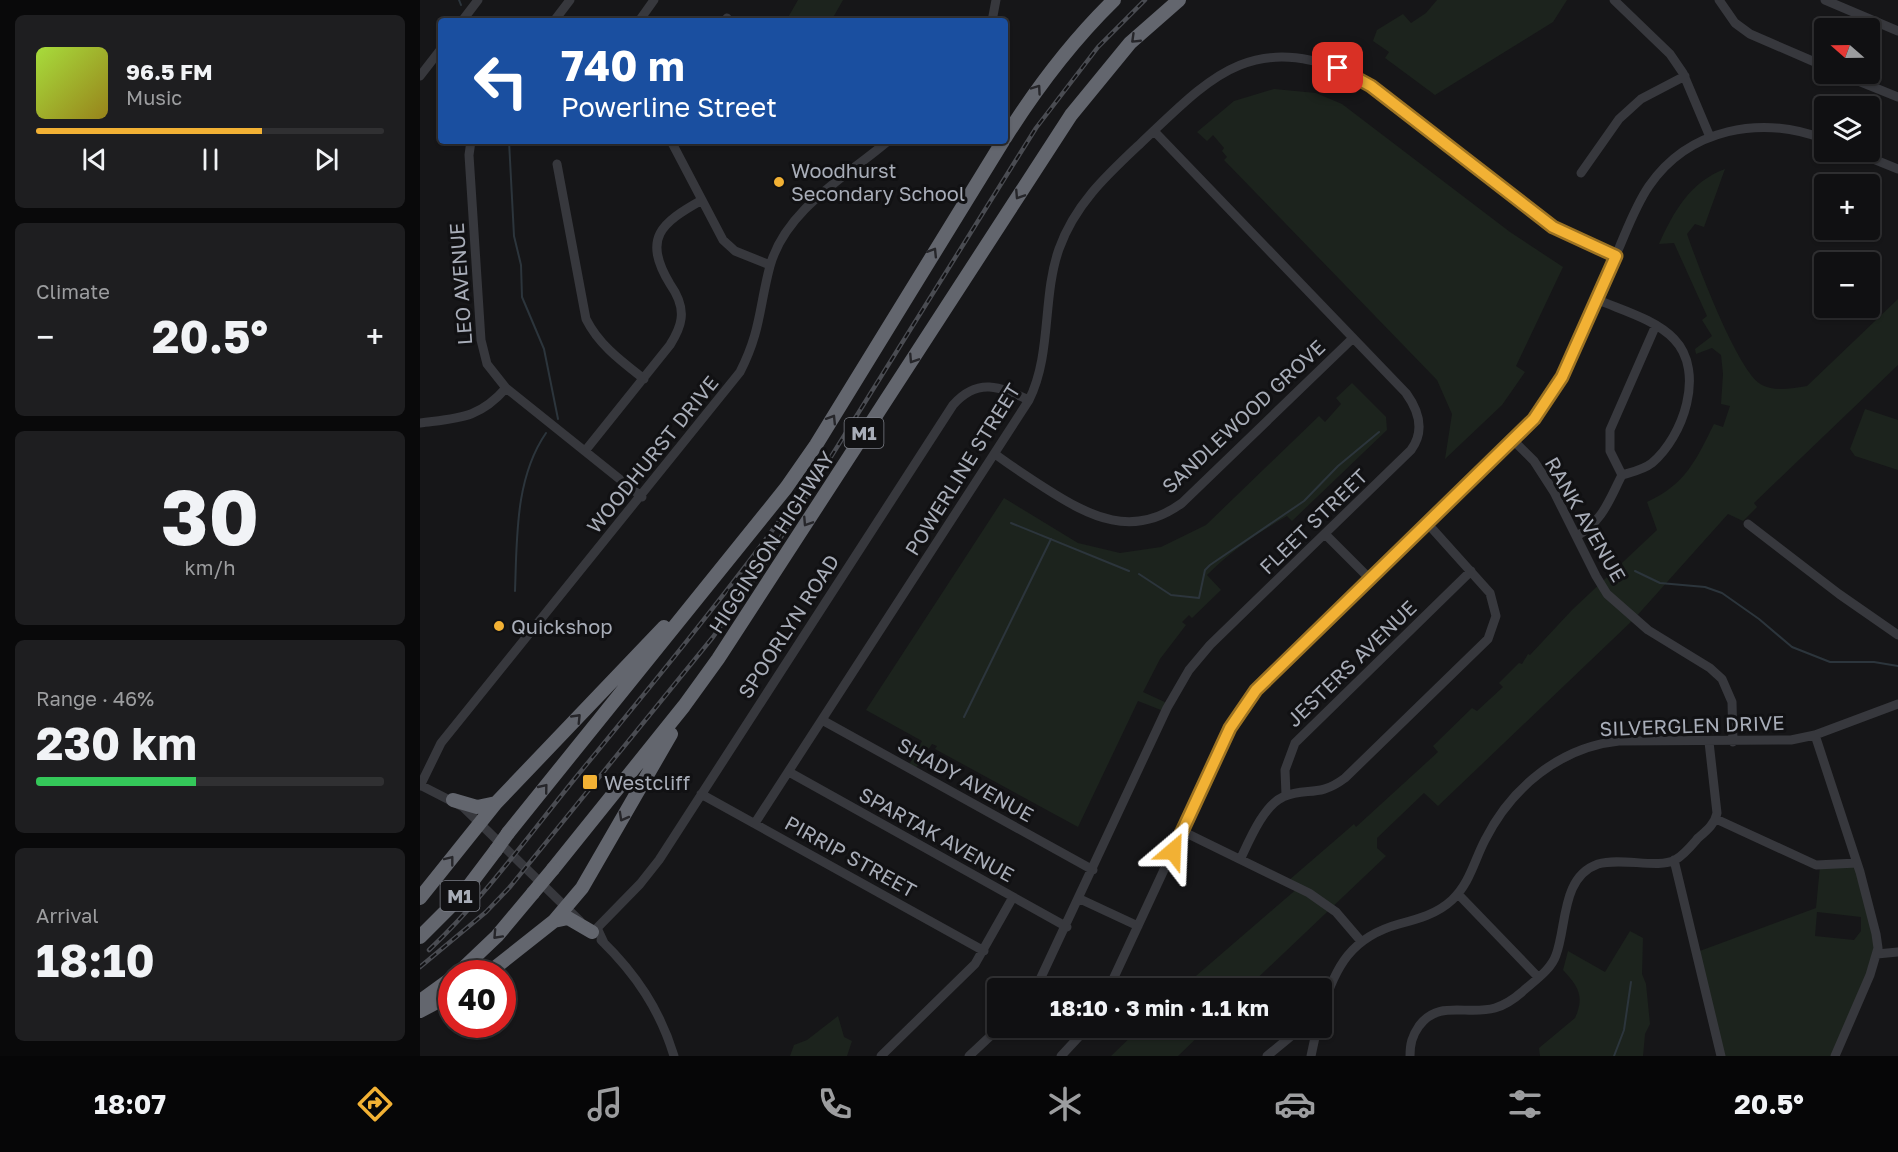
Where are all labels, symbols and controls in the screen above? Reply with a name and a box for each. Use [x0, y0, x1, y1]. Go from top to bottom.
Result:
north arrow [1814, 18, 1880, 84]
map controls [1814, 18, 1880, 318]
one-way arrow [1132, 32, 1142, 43]
text: 740 m [561, 40, 685, 90]
icon: left [462, 42, 540, 120]
pin [1312, 42, 1363, 93]
icon: arrive [1321, 51, 1354, 84]
text: 96.5 FM [126, 58, 213, 85]
one-way arrow [1030, 84, 1041, 95]
text: Music [126, 85, 182, 109]
text: Powerline Street [561, 91, 777, 123]
button: layers [1814, 96, 1880, 162]
icon: previous [78, 143, 111, 176]
icon: pause [194, 143, 227, 176]
icon: next [310, 143, 343, 176]
place label: Woodhurst Secondary School [791, 158, 965, 205]
button: + [1814, 174, 1880, 240]
marker: Woodhurst Secondary School [772, 175, 786, 189]
one-way arrow [1015, 188, 1026, 199]
street label: LEO AVENUE [444, 222, 476, 346]
one-way arrow [925, 248, 937, 258]
button: − [1814, 252, 1880, 318]
text: Climate [36, 279, 110, 303]
text: 20.5° [152, 309, 268, 363]
text: − [36, 317, 54, 356]
text: + [366, 317, 384, 356]
street label: SANDLEWOOD GROVE [1157, 334, 1329, 498]
one-way arrow [909, 352, 920, 363]
street label: WOODHURST DRIVE [581, 370, 723, 538]
street label: POWERLINE STREET [899, 379, 1025, 559]
one-way arrow [824, 415, 836, 425]
road number: M1 [844, 418, 884, 448]
street label: HIGGINSON HIGHWAY [703, 446, 839, 637]
street label: RANK AVENUE [1541, 452, 1631, 586]
street label: FLEET STREET [1254, 463, 1372, 579]
text: 30 [161, 469, 259, 562]
one-way arrow [803, 516, 814, 527]
street label: SPOORLYN ROAD [733, 550, 843, 702]
text: km/h [185, 555, 235, 579]
street label: JESTERS AVENUE [1281, 595, 1421, 731]
place label: Quickshop [511, 614, 613, 638]
marker: Quickshop [492, 619, 506, 633]
text: Range · 46% [36, 686, 154, 710]
street label: SILVERGLEN DRIVE [1599, 710, 1785, 740]
one-way arrow [570, 715, 581, 725]
text: 230 km [36, 716, 197, 770]
street label: SHADY AVENUE [894, 732, 1038, 826]
place label: Westcliff [604, 770, 690, 794]
marker: Westcliff [581, 773, 599, 791]
street label: SPARTAK AVENUE [855, 781, 1019, 887]
one-way arrow [537, 783, 548, 794]
one-way arrow [619, 810, 630, 821]
street label: PIRRIP STREET [781, 810, 921, 902]
position arrow [1141, 819, 1205, 883]
one-way arrow [442, 856, 453, 867]
road number: M1 [440, 881, 480, 911]
text: Arrival [36, 903, 99, 927]
one-way arrow [493, 929, 504, 939]
text: 18:10 [36, 933, 155, 987]
speed limit sign: 40 [438, 960, 516, 1038]
text: 18:10 · 3 min · 1.1 km [1050, 994, 1269, 1021]
icon: directions [354, 1083, 396, 1125]
icon: music [584, 1083, 626, 1125]
icon: phone [814, 1083, 856, 1125]
icon: climate [1044, 1083, 1086, 1125]
icon: car [1274, 1083, 1316, 1125]
icon: filters [1504, 1083, 1546, 1125]
text: 18:07 [94, 1088, 166, 1120]
text: 20.5° [1734, 1088, 1804, 1120]

